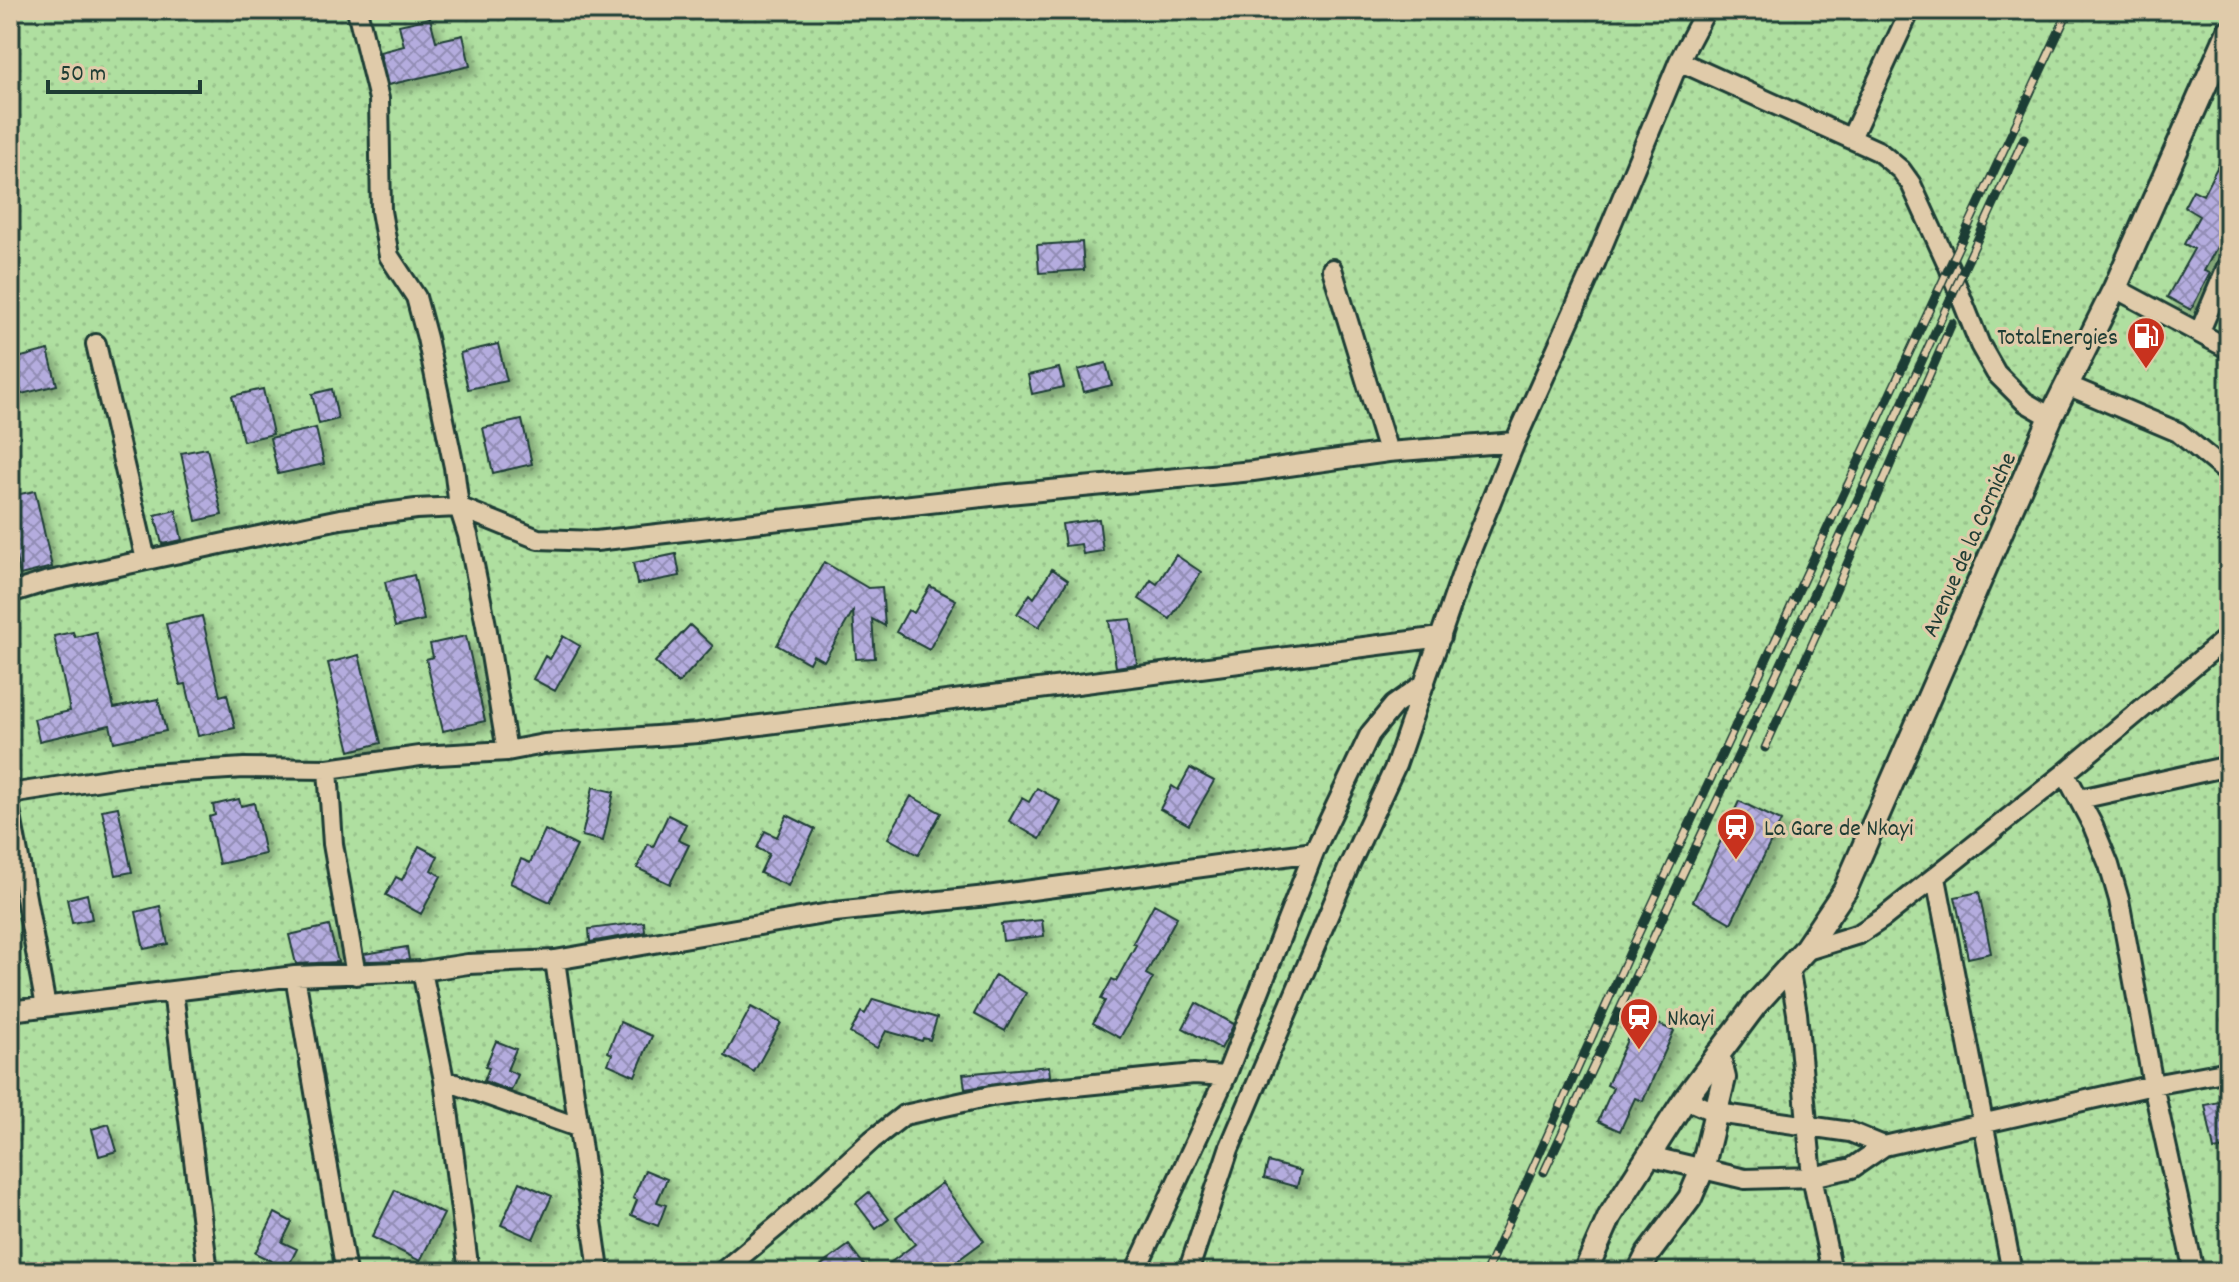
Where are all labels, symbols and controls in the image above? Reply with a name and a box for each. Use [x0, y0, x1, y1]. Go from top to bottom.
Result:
scale bar [48, 44, 200, 94]
text: 50 m [60, 58, 106, 92]
fuel station icon: TotalEnergies [2125, 315, 2167, 370]
place label: TotalEnergies [1997, 322, 2118, 356]
street label: Avenue de la Corniche [1915, 447, 2027, 643]
station icon: La Gare de Nkayi [1715, 806, 1757, 861]
place label: La Gare de Nkayi [1764, 813, 1913, 847]
station icon: Nkayi [1618, 996, 1660, 1051]
place label: Nkayi [1667, 1003, 1714, 1037]

